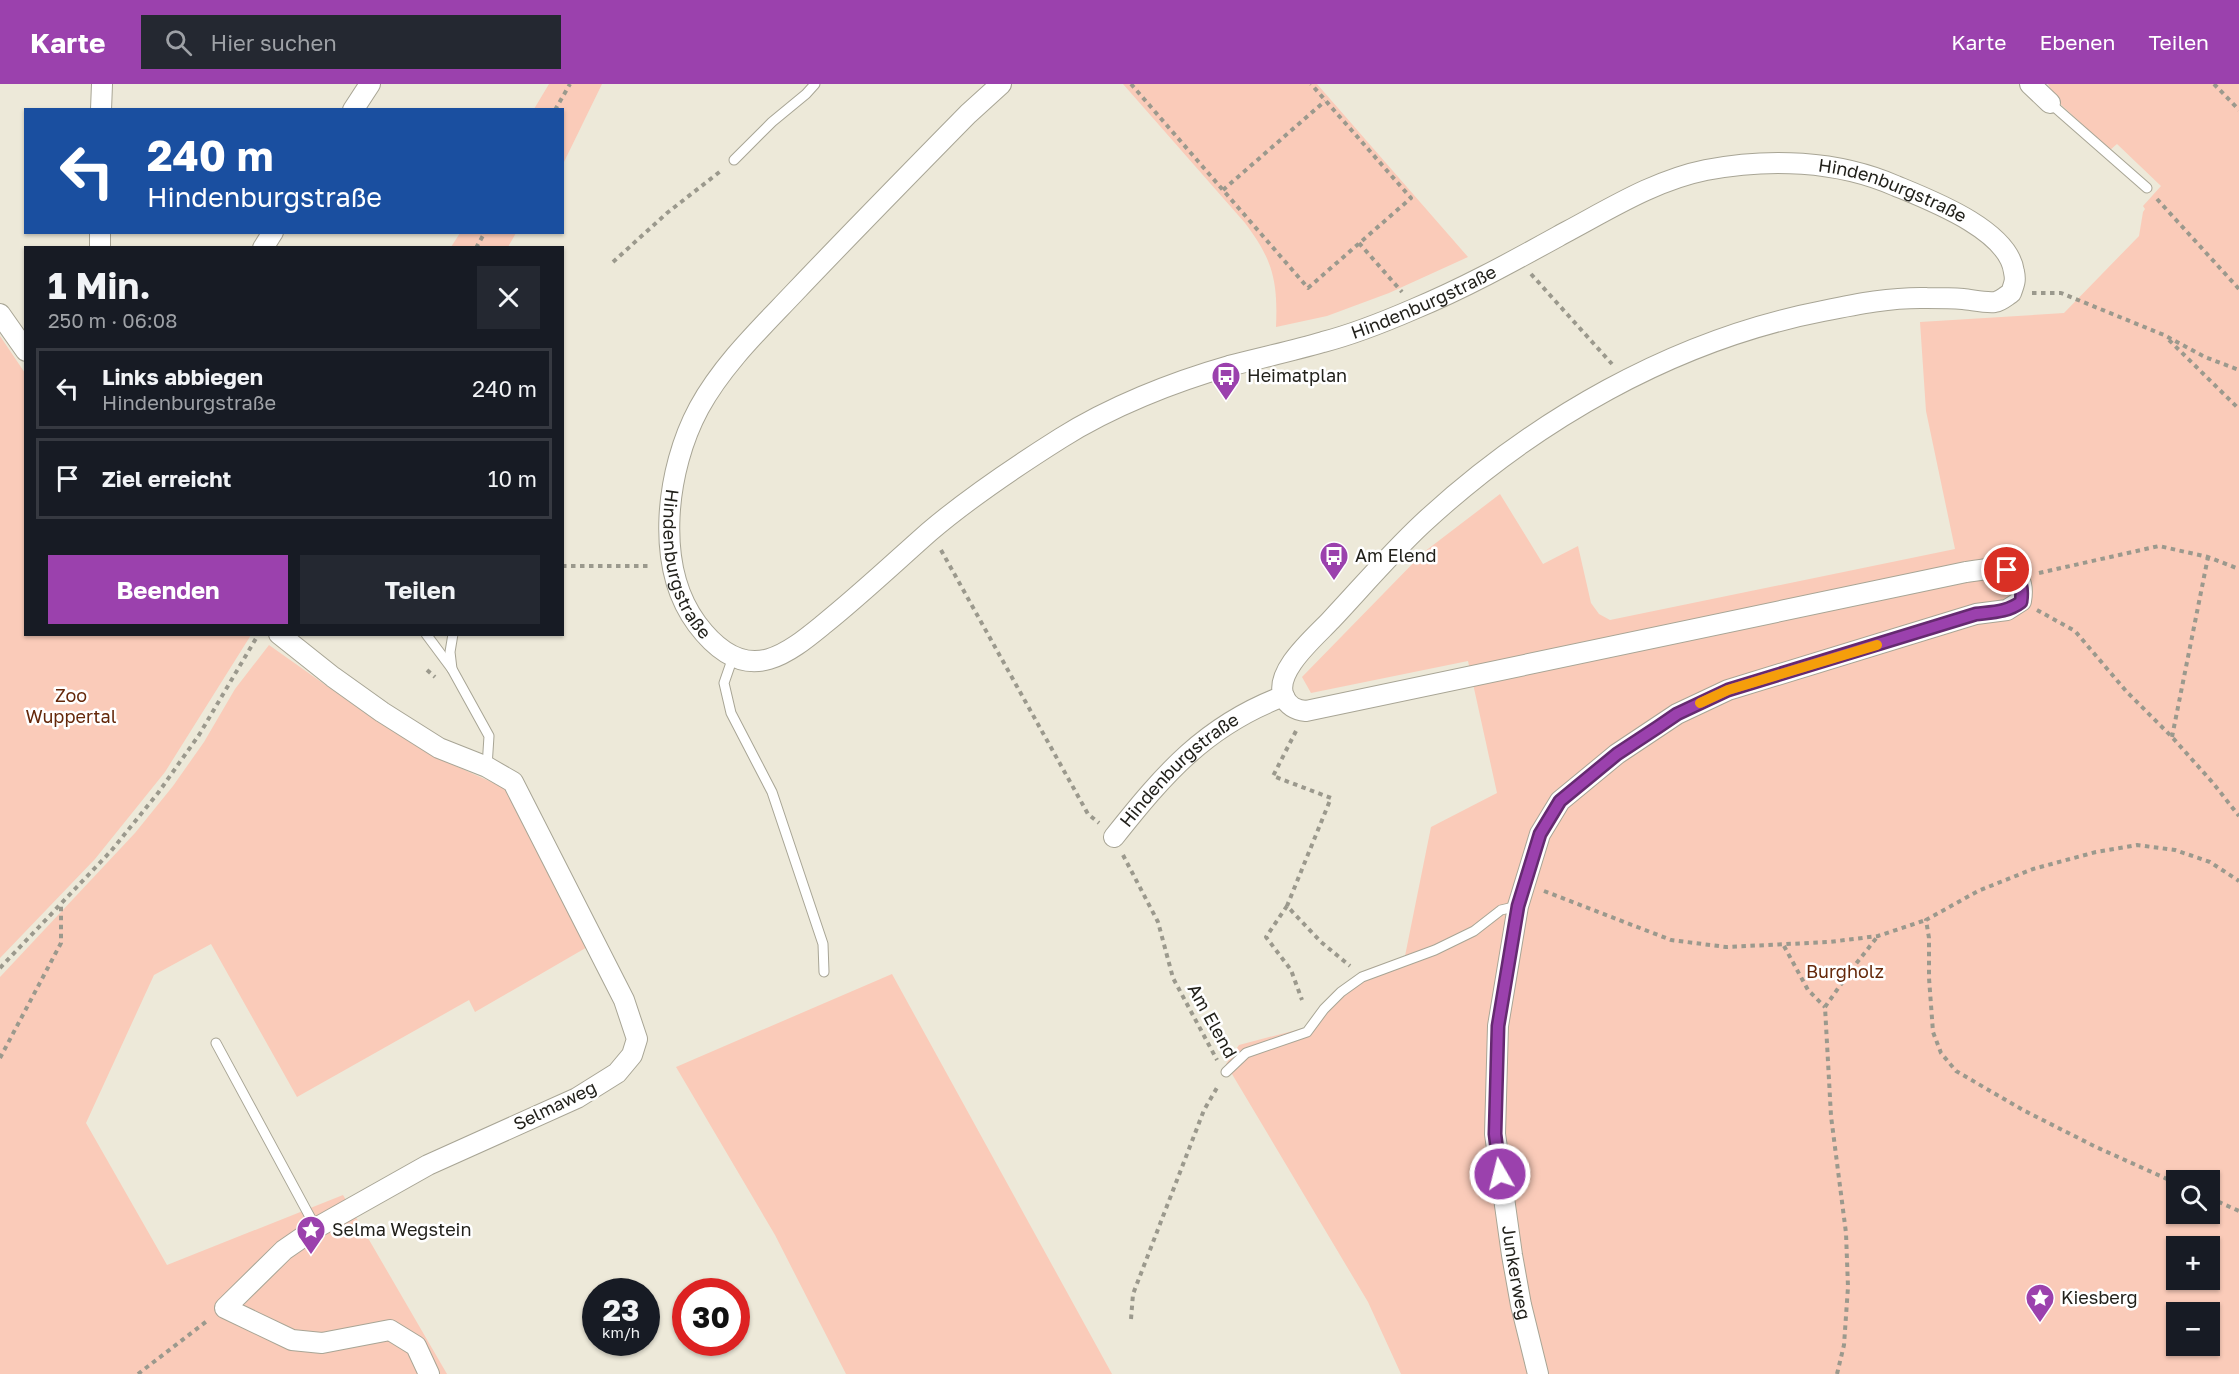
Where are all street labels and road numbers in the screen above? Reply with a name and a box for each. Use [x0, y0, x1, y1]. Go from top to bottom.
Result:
street label: Hindenburgstraße [1817, 153, 1971, 227]
street label: Hindenburgstraße [1348, 260, 1500, 343]
street label: Hindenburgstraße [659, 488, 716, 643]
street label: Hindenburgstraße [1114, 708, 1242, 831]
street label: Am Elend [1183, 979, 1242, 1062]
street label: Selmaweg [509, 1076, 600, 1135]
street label: Junkerweg [1498, 1224, 1536, 1322]

